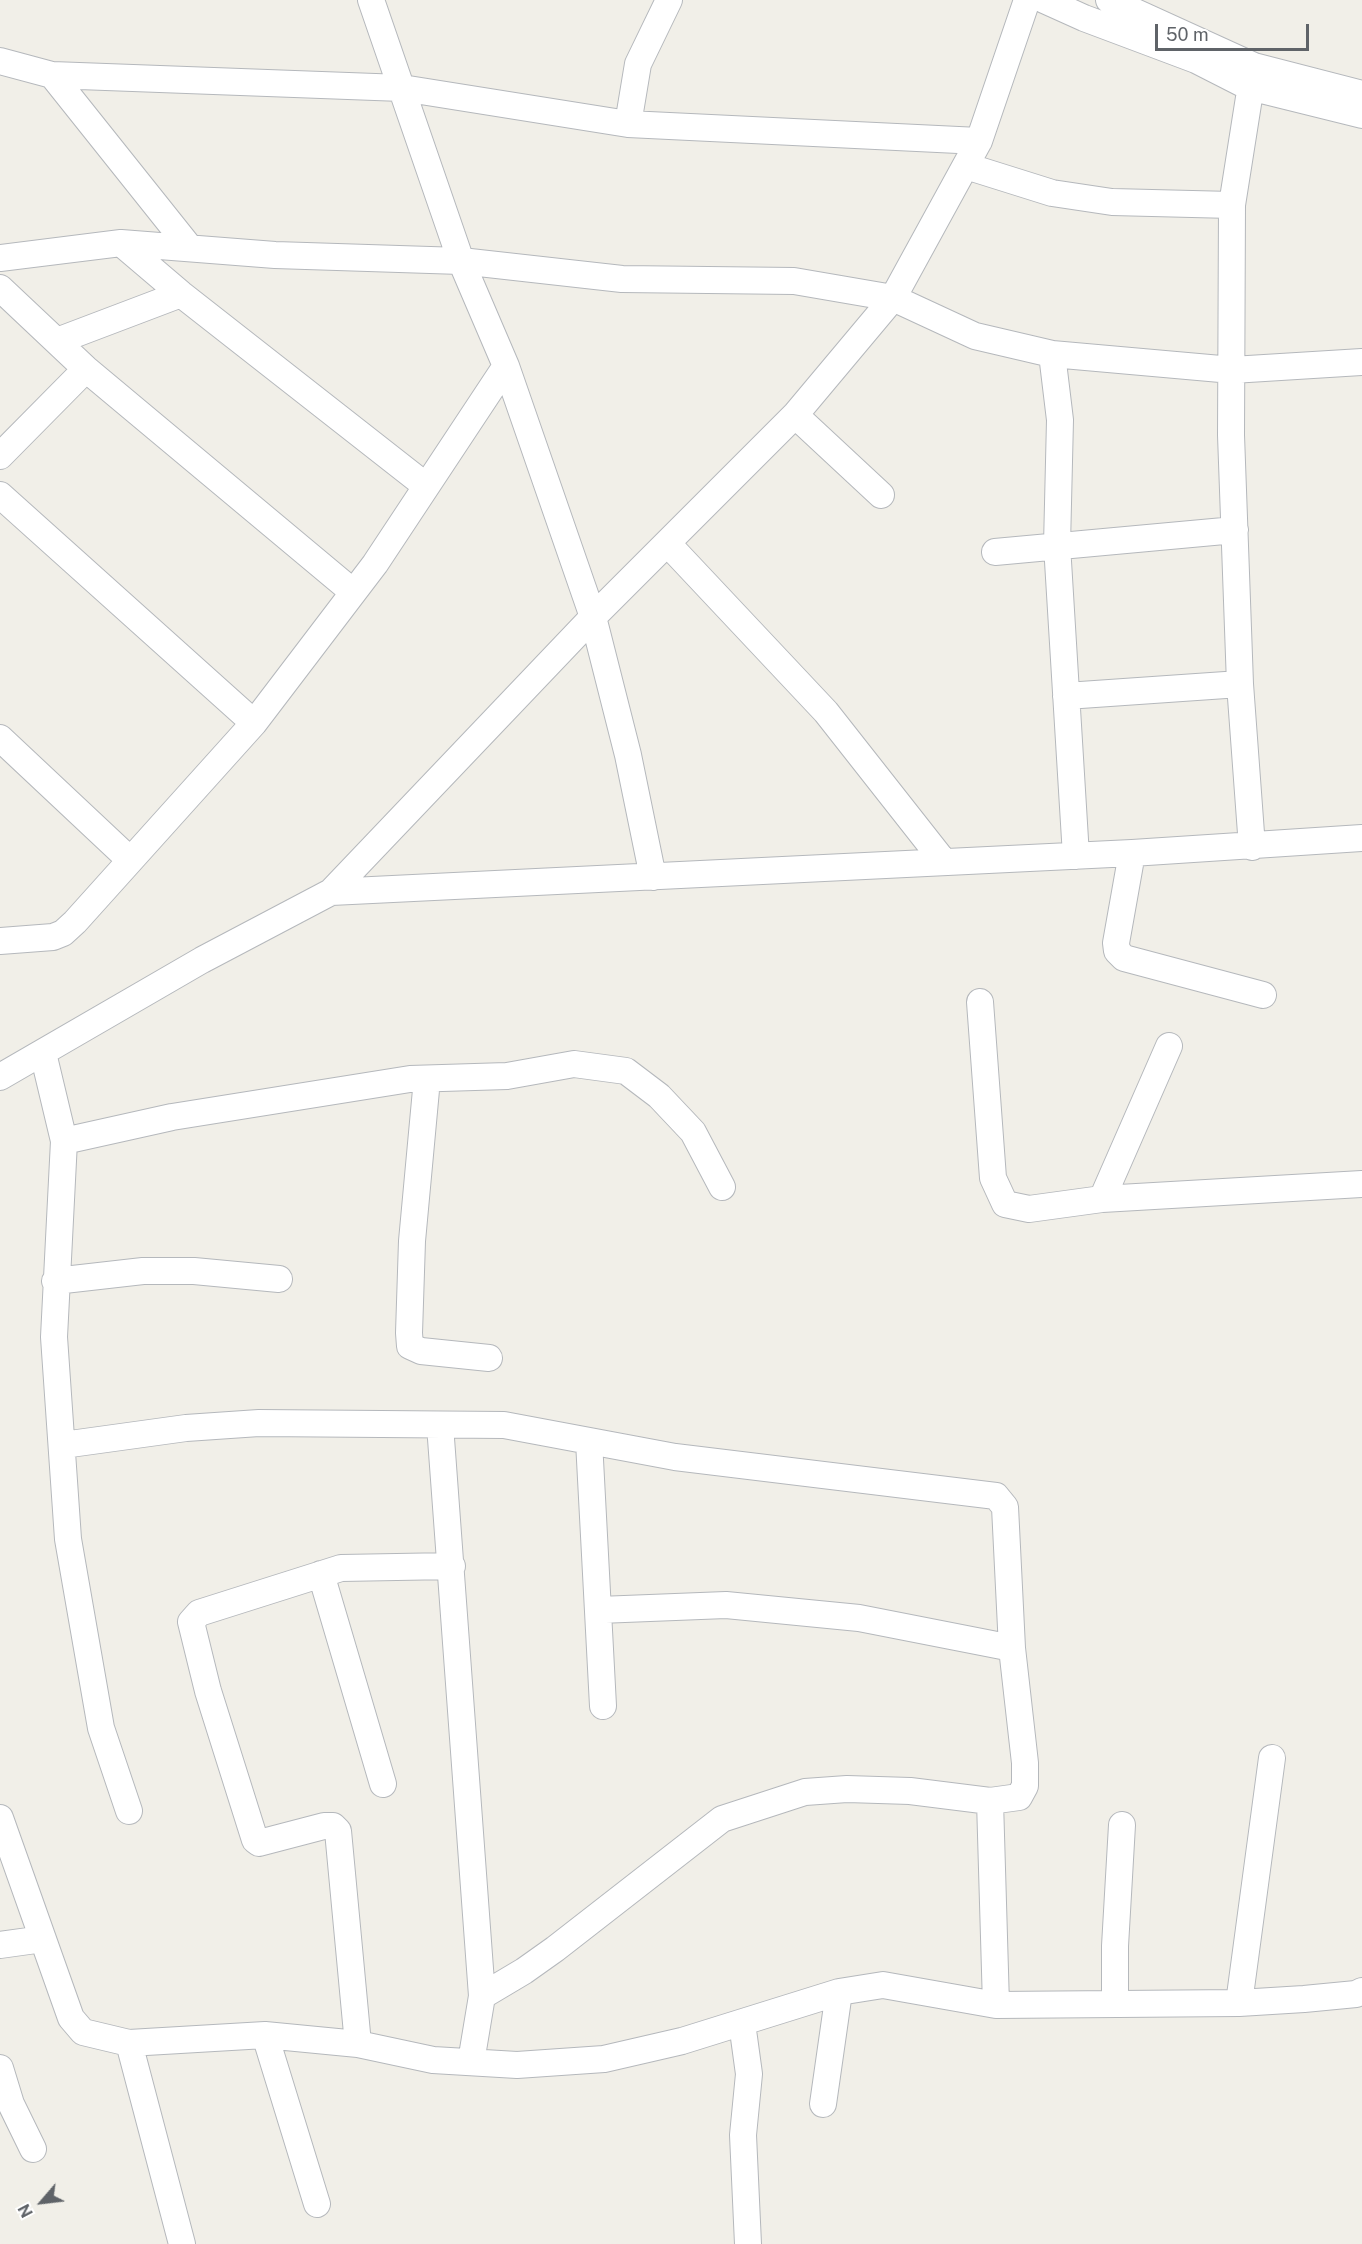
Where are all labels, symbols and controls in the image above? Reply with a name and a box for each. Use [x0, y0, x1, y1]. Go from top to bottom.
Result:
scale bar [1158, 12, 1312, 50]
text: 50 m [1166, 24, 1209, 45]
north arrow [12, 2172, 72, 2232]
text: N [14, 2201, 37, 2221]

